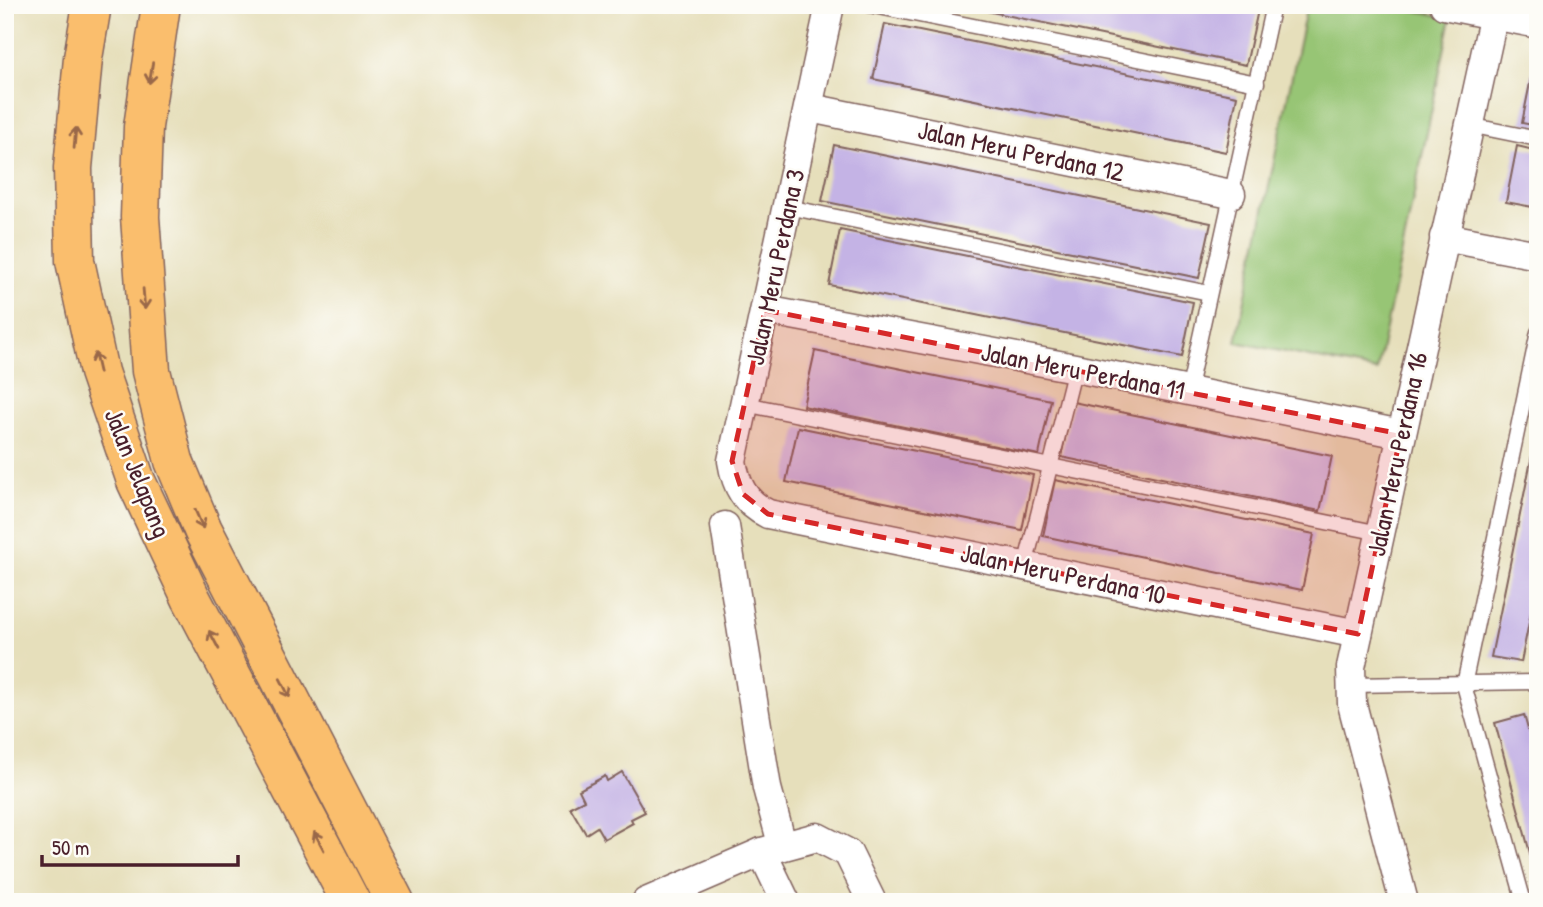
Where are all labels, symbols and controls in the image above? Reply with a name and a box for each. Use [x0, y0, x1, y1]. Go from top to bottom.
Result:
one-way arrow [144, 61, 157, 84]
street label: Jalan Meru Perdana 12 [915, 112, 1127, 189]
one-way arrow [69, 128, 82, 150]
street label: Jalan Meru Perdana 3 [737, 166, 812, 368]
one-way arrow [138, 288, 151, 310]
street label: Jalan Meru Perdana 11 [978, 334, 1188, 407]
street label: Jalan Meru Perdana 16 [1358, 349, 1435, 559]
one-way arrow [90, 352, 103, 375]
street label: Jalan Jelapang [97, 403, 180, 543]
one-way arrow [193, 507, 206, 529]
street label: Jalan Meru Perdana 10 [957, 535, 1169, 612]
one-way arrow [206, 630, 220, 651]
one-way arrow [279, 678, 293, 698]
scale bar [42, 823, 238, 867]
one-way arrow [312, 832, 326, 852]
text: 50 m [52, 833, 89, 862]

